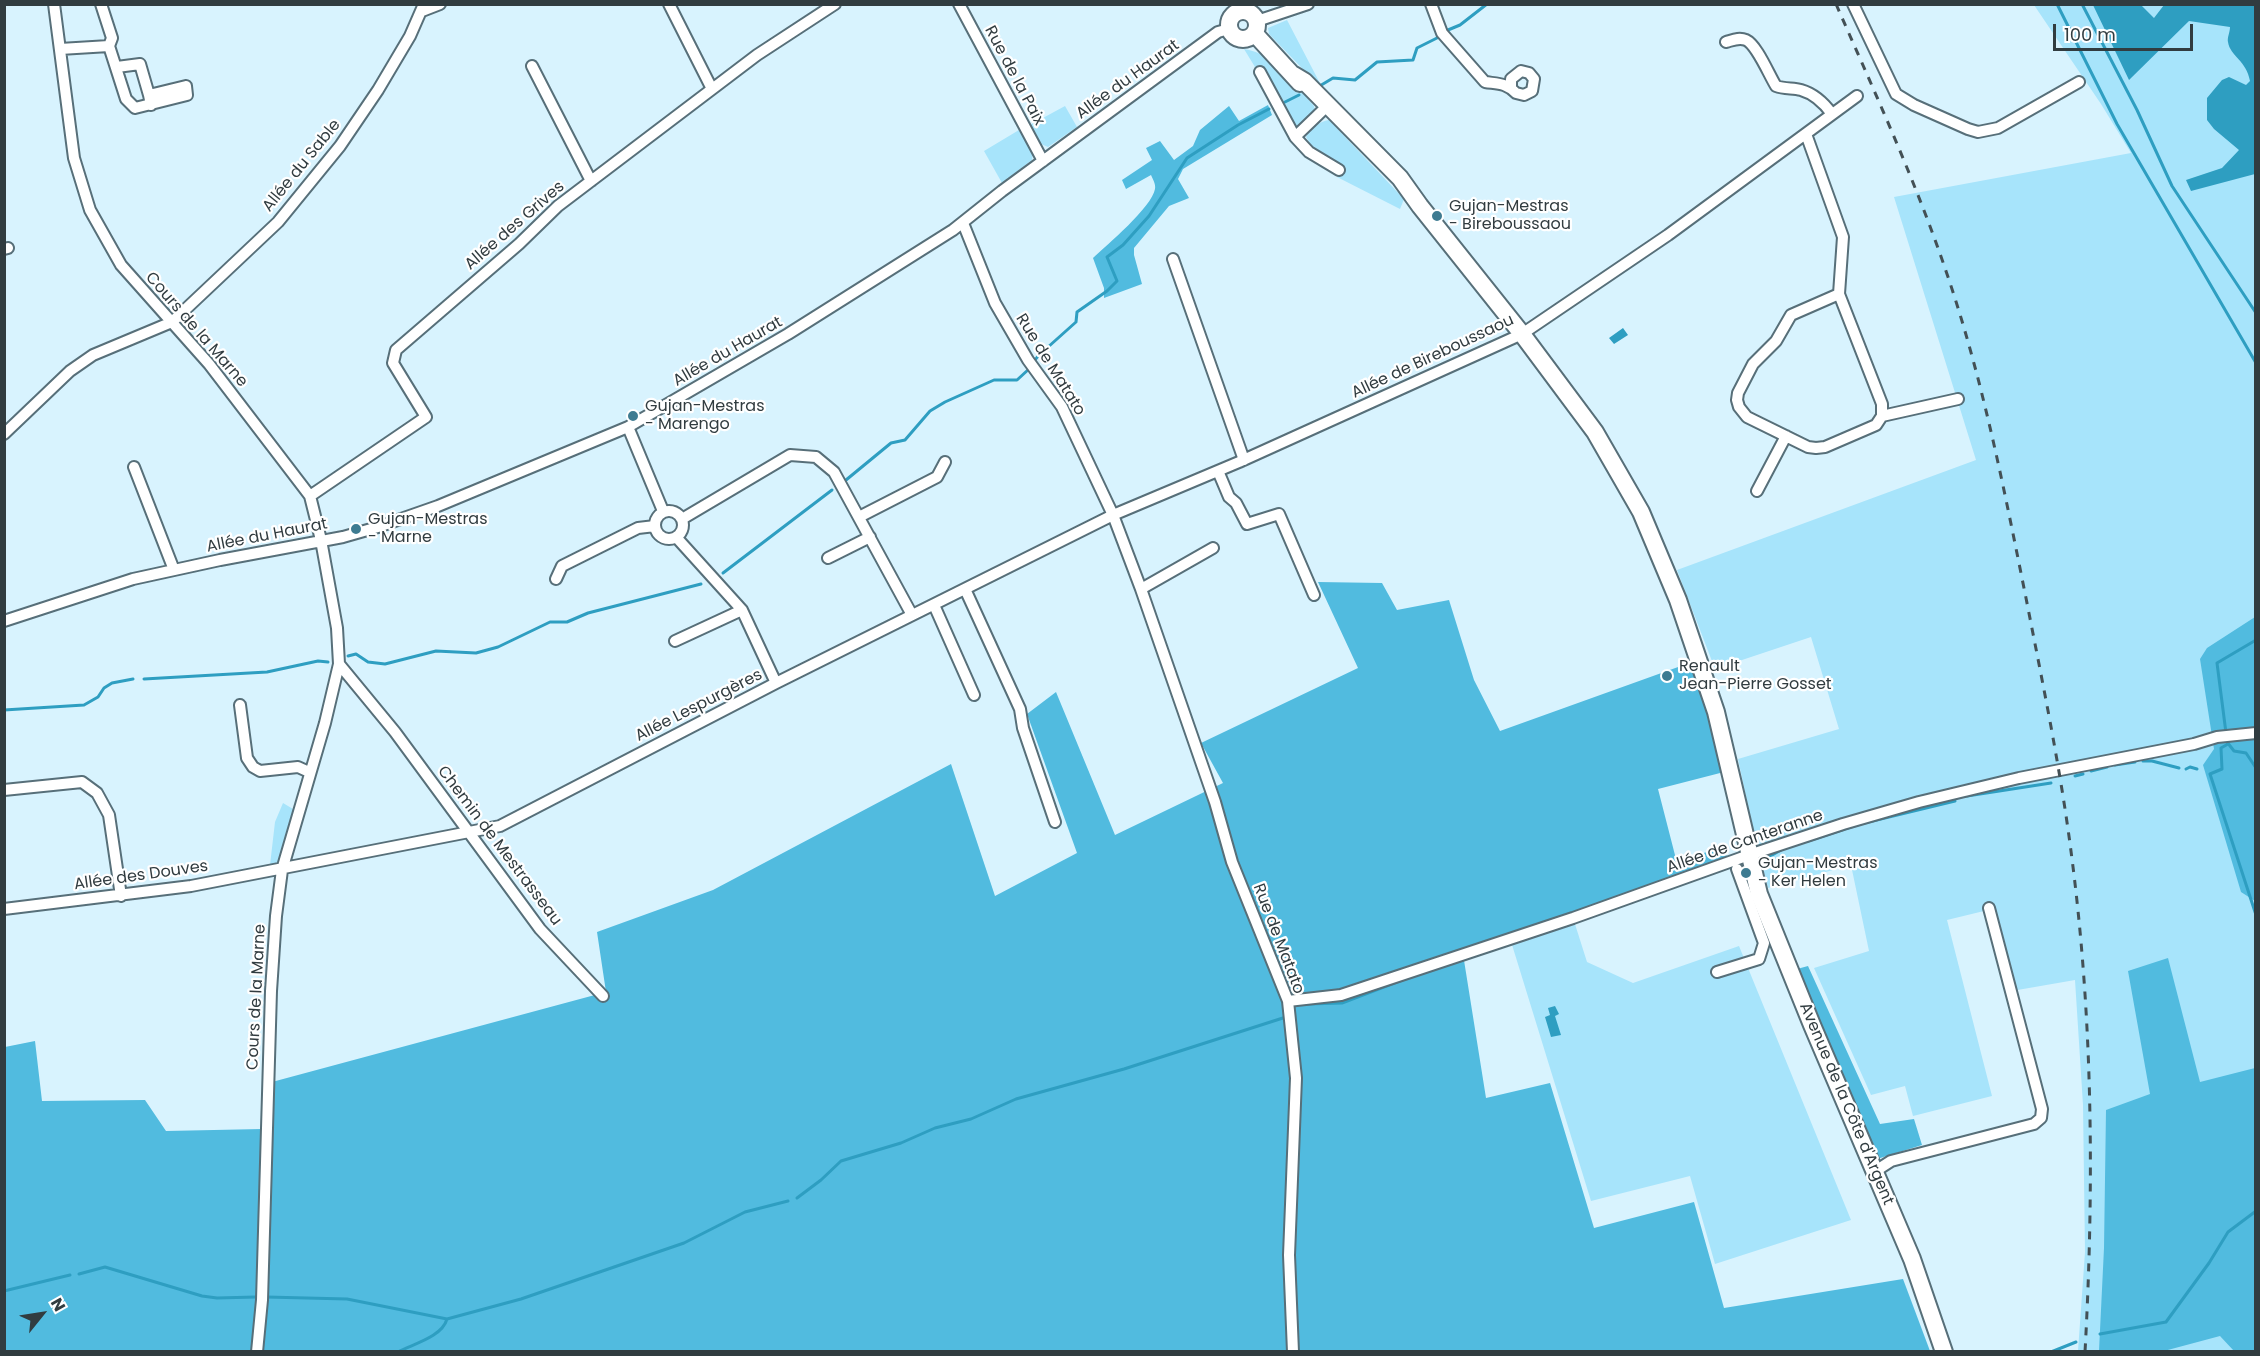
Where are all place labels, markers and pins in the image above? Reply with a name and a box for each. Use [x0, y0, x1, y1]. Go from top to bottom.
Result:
place label: Gujan-Mestras - Bireboussaou [1449, 197, 1571, 235]
marker: Gujan-Mestras - Bireboussaou [1430, 209, 1444, 223]
place label: Gujan-Mestras - Marengo [645, 397, 765, 435]
marker: Gujan-Mestras - Marengo [626, 409, 640, 423]
place label: Gujan-Mestras - Marne [368, 510, 488, 548]
marker: Gujan-Mestras - Marne [349, 522, 363, 536]
place label: Renault Jean-Pierre Gosset [1679, 657, 1832, 695]
marker: Renault Jean-Pierre Gosset [1660, 669, 1674, 683]
place label: Gujan-Mestras - Ker Helen [1758, 854, 1878, 892]
marker: Gujan-Mestras - Ker Helen [1739, 866, 1753, 880]

